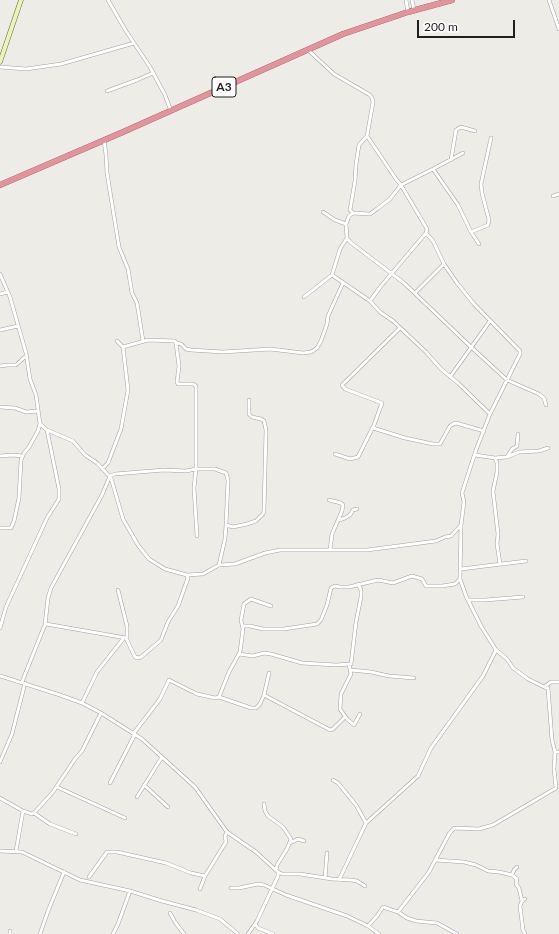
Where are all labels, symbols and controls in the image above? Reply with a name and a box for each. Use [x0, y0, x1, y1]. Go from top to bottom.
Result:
scale bar [419, 12, 517, 38]
text: 200 m [424, 19, 458, 34]
road number: A3 [212, 77, 236, 97]

